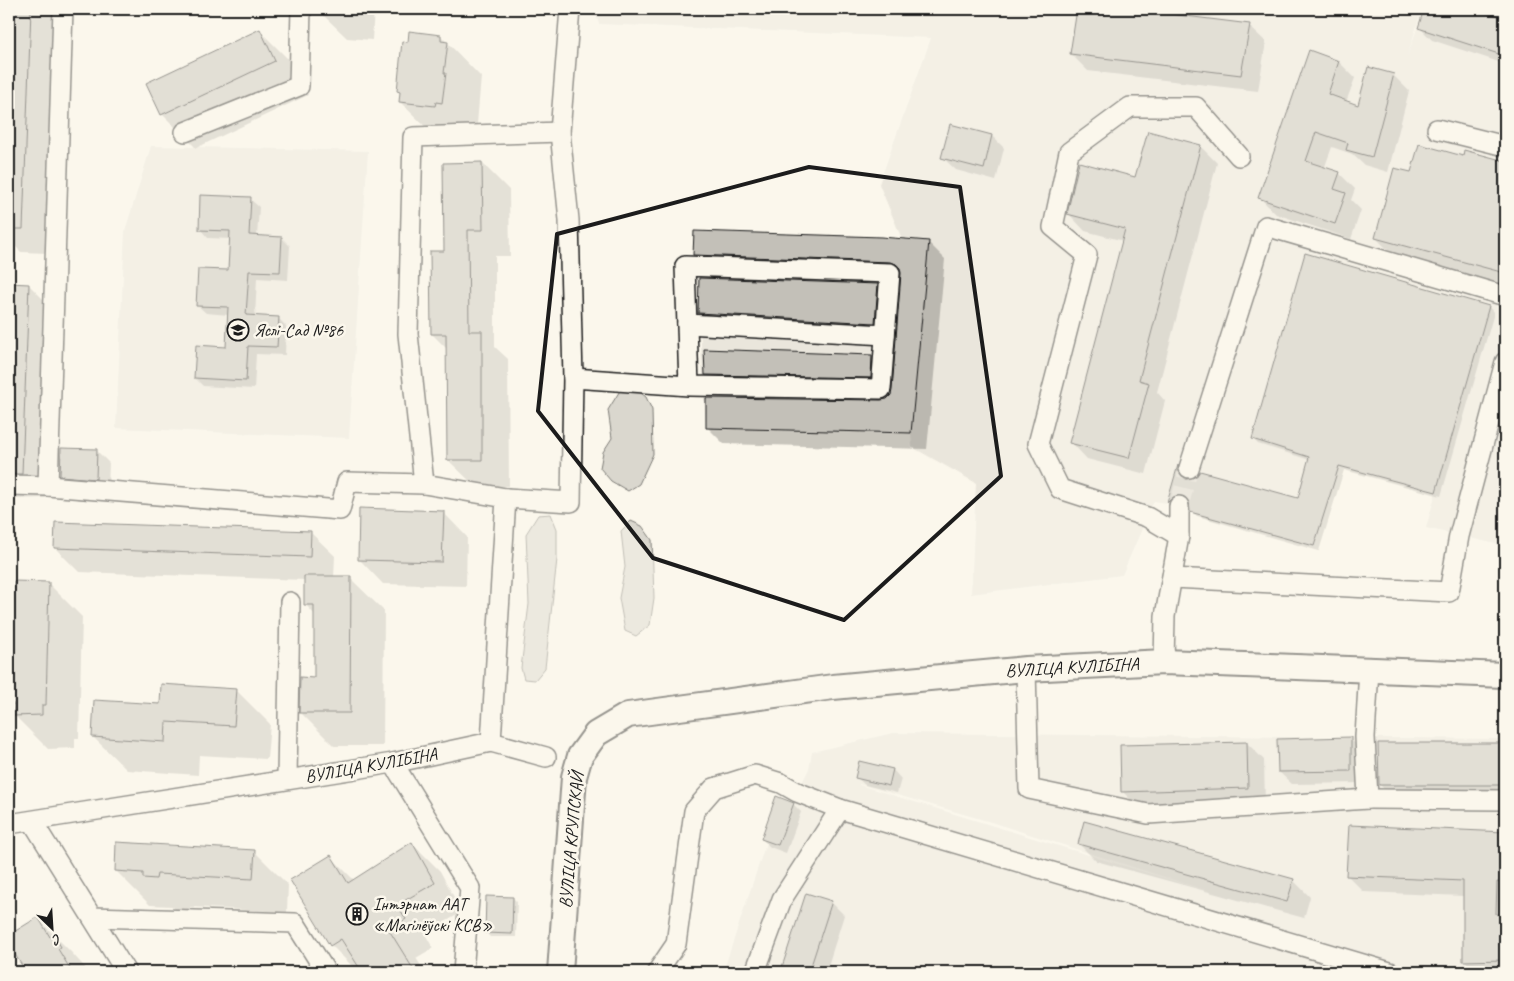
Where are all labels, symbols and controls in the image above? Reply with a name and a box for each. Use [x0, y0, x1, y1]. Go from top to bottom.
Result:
school or university icon: Яслі-Сад №86 [226, 318, 250, 342]
place label: Яслі-Сад №86 [254, 319, 344, 341]
street label: ВУЛІЦА КУЛІБІНА [1005, 652, 1140, 681]
street label: ВУЛІЦА КУЛІБІНА [303, 742, 440, 787]
street label: ВУЛІЦА КРУПСКАЙ [554, 768, 588, 909]
place label: Інтэрнат ААТ «Магілёўскі КСВ» [373, 893, 493, 936]
building icon: Інтэрнат ААТ «Магілёўскі КСВ» [345, 902, 369, 926]
north arrow [28, 904, 78, 954]
text: С [49, 930, 64, 949]

